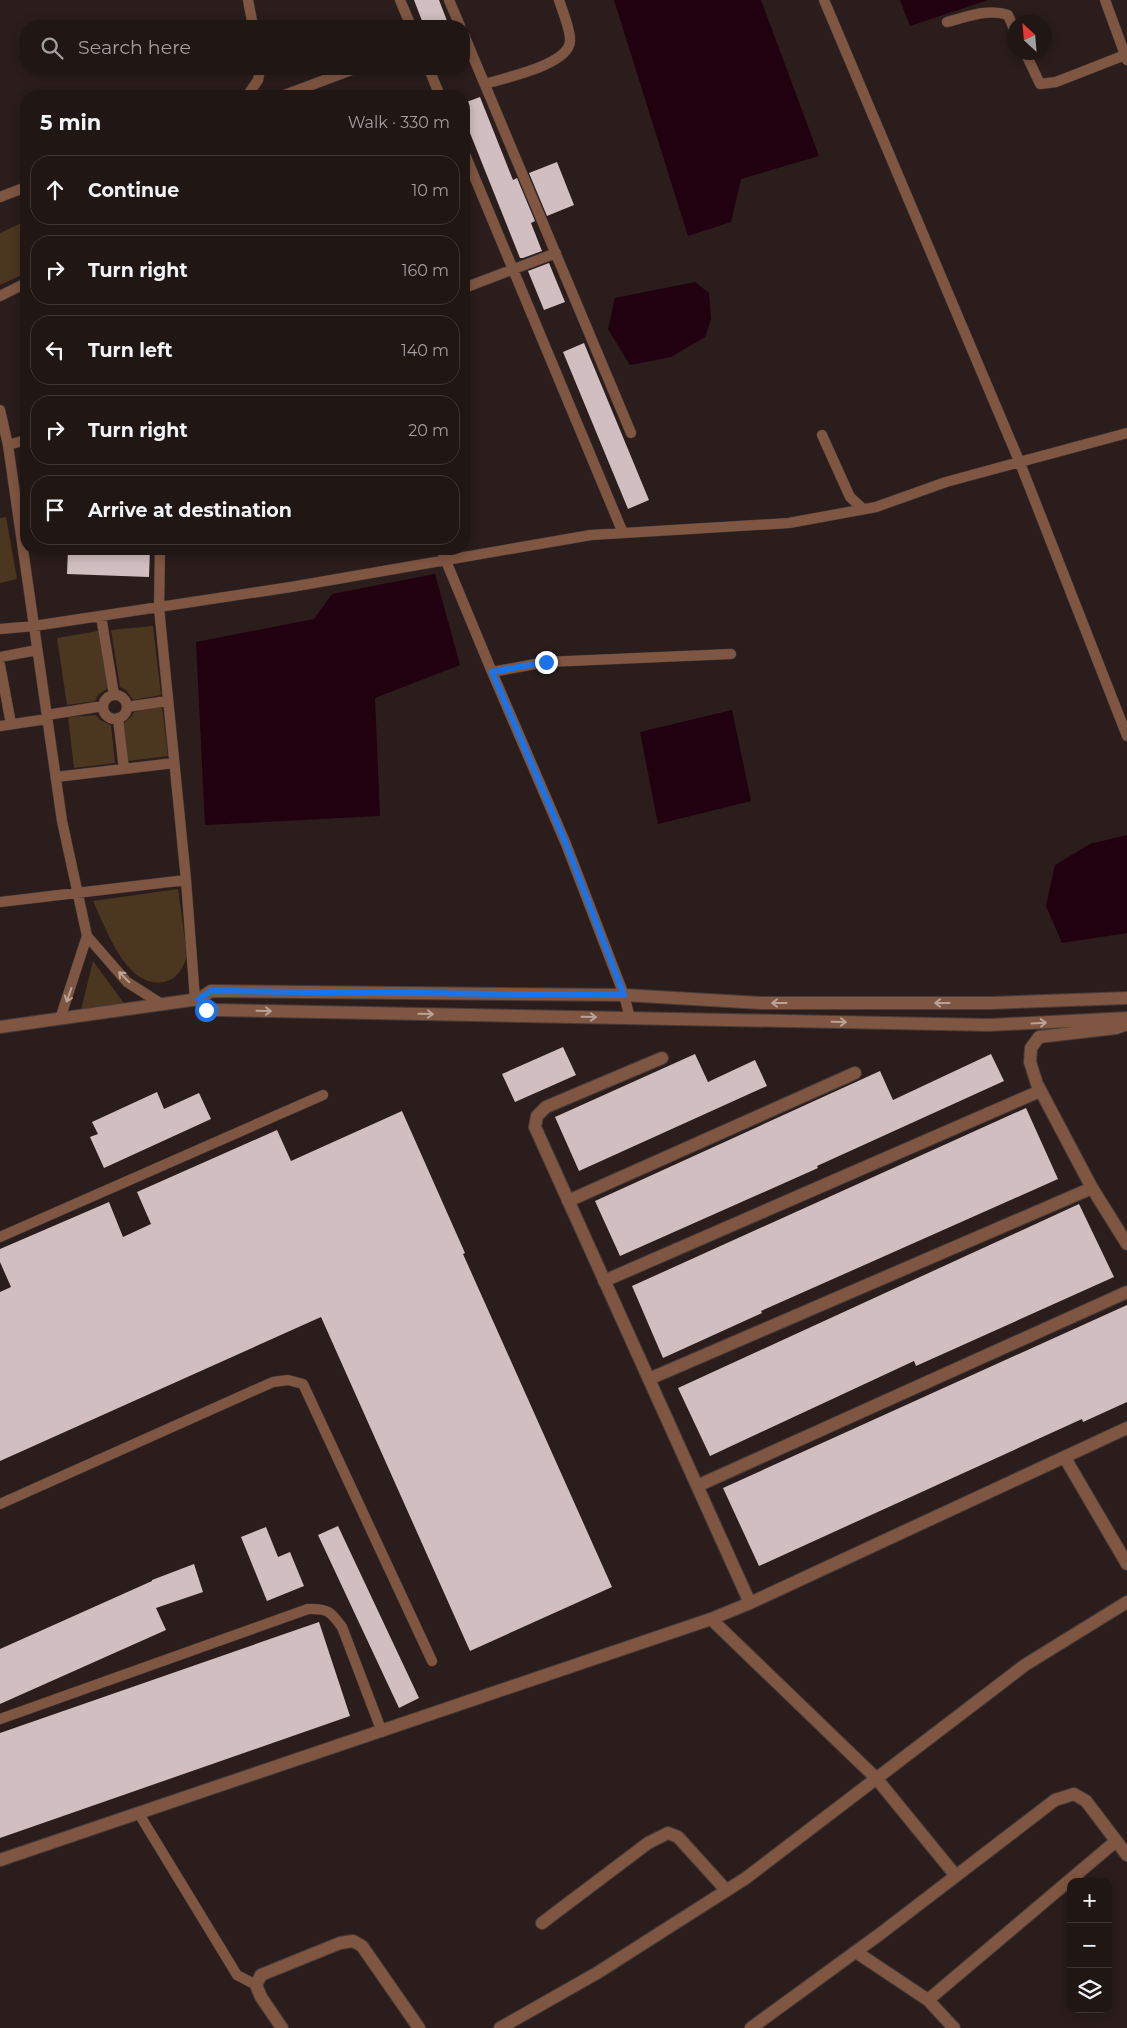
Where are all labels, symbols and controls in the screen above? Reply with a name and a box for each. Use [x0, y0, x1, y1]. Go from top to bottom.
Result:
north arrow [1007, 15, 1052, 60]
search box [20, 20, 470, 75]
icon: search [38, 34, 66, 62]
text: Search here [78, 36, 191, 59]
text: 5 min [40, 110, 101, 135]
text: Walk · 330 m [348, 113, 450, 132]
icon: ahead [41, 176, 69, 204]
text: Continue [88, 179, 179, 202]
text: 10 m [411, 181, 449, 200]
icon: right [41, 256, 69, 284]
text: Turn right [88, 259, 188, 282]
text: 160 m [402, 261, 449, 280]
icon: left [41, 336, 69, 364]
text: Turn left [88, 339, 173, 362]
text: 140 m [401, 341, 449, 360]
icon: right [41, 416, 69, 444]
text: Turn right [88, 419, 188, 442]
text: 20 m [408, 421, 449, 440]
icon: arrive [41, 496, 69, 524]
text: Arrive at destination [88, 499, 292, 522]
route end [535, 651, 558, 674]
one-way arrow [118, 971, 130, 983]
one-way arrow [63, 986, 73, 1002]
one-way arrow [772, 998, 788, 1008]
one-way arrow [934, 998, 950, 1008]
route start [195, 999, 218, 1022]
one-way arrow [256, 1006, 272, 1016]
one-way arrow [418, 1009, 434, 1019]
one-way arrow [581, 1013, 597, 1022]
one-way arrow [830, 1017, 847, 1027]
one-way arrow [1030, 1018, 1046, 1027]
map controls [1067, 1878, 1112, 2013]
button: + [1067, 1878, 1112, 1923]
button: − [1067, 1923, 1112, 1968]
button: layers [1067, 1968, 1112, 2013]

